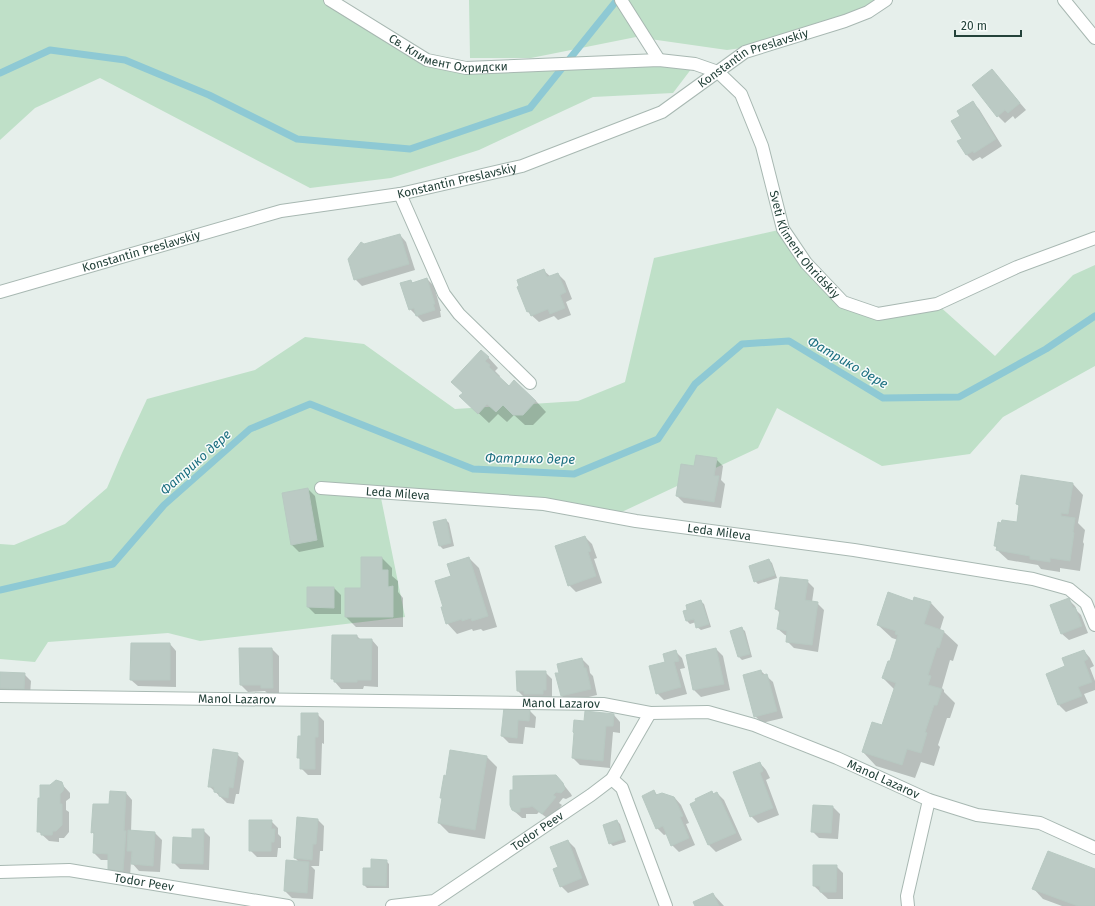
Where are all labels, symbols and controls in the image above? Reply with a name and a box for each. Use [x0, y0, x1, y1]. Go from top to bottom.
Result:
scale bar [955, 12, 1021, 38]
text: 20 m [961, 19, 987, 33]
street label: Konstantin Preslavskiy [695, 26, 810, 91]
street label: Св. Климент Охридски [386, 31, 508, 75]
street label: Konstantin Preslavskiy [396, 160, 518, 201]
street label: Sveti Kliment Ohridskiy [767, 189, 843, 301]
street label: Konstantin Preslavskiy [81, 228, 202, 275]
water label: Фатрико дере [805, 333, 891, 392]
water label: Фатрико дере [157, 426, 234, 498]
water label: Фатрико дере [485, 450, 575, 467]
street label: Leda Mileva [365, 484, 430, 503]
street label: Leda Mileva [686, 521, 752, 543]
street label: Manol Lazarov [198, 692, 276, 707]
street label: Manol Lazarov [522, 696, 600, 711]
street label: Manol Lazarov [845, 757, 922, 802]
street label: Todor Peev [509, 809, 566, 854]
street label: Todor Peev [113, 871, 175, 894]

